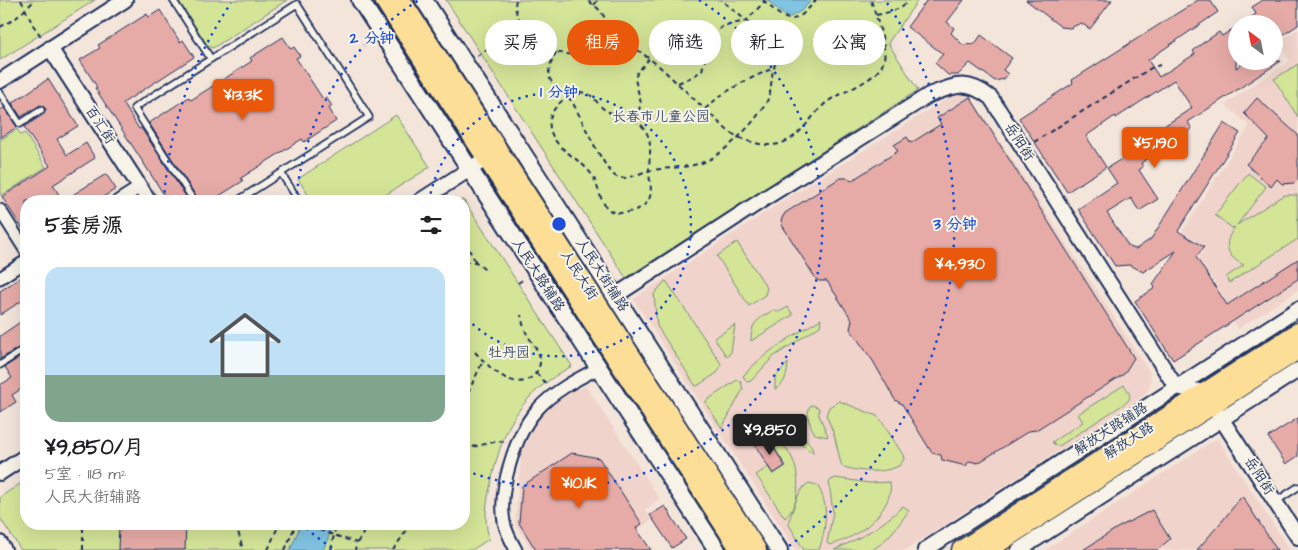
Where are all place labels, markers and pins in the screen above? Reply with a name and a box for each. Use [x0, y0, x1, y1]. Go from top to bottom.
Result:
pin: ¥13.3K [202, 78, 284, 121]
pin: ¥5,190 [1114, 126, 1196, 169]
centre of rings [550, 215, 568, 233]
pin: ¥4,930 [919, 248, 1001, 290]
pin: ¥9,850 [729, 414, 811, 456]
pin: ¥10.1K [538, 466, 620, 509]

